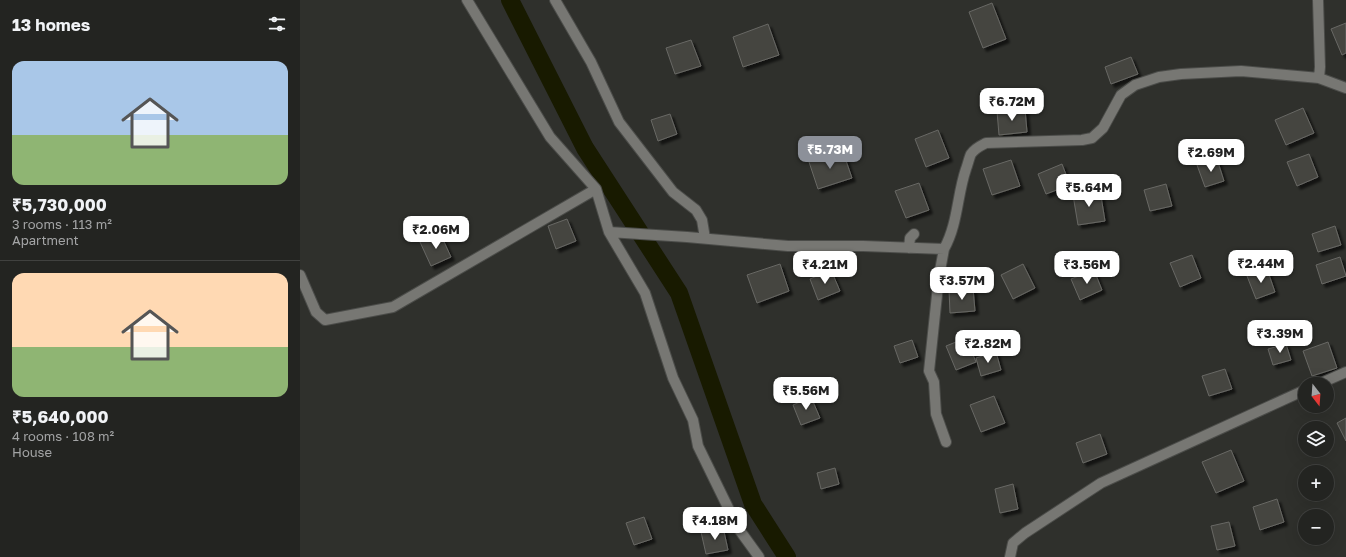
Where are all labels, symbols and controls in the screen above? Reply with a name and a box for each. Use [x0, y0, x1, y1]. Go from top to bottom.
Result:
icon: filters [266, 13, 288, 35]
text: 13 homes [12, 14, 90, 35]
icon: home [114, 87, 186, 159]
pin: ₹6.72M [979, 88, 1045, 122]
text: ₹6.72M [989, 93, 1035, 109]
pin: ₹5.73M [797, 136, 863, 170]
pin: ₹2.69M [1178, 139, 1244, 173]
text: ₹5.73M [807, 141, 853, 157]
text: ₹2.69M [1187, 144, 1235, 160]
pin: ₹5.64M [1056, 174, 1122, 208]
text: ₹5.64M [1065, 179, 1113, 195]
text: ₹5,730,000 [12, 194, 107, 215]
text: 3 rooms · 113 m² [12, 216, 112, 232]
pin: ₹2.06M [403, 216, 469, 250]
text: ₹2.06M [412, 221, 460, 237]
text: Apartment [12, 232, 79, 248]
pin: ₹2.44M [1228, 250, 1294, 284]
pin: ₹4.21M [792, 251, 858, 285]
pin: ₹3.56M [1054, 251, 1120, 285]
text: ₹2.44M [1237, 255, 1285, 271]
text: ₹4.21M [802, 256, 848, 272]
text: ₹3.56M [1063, 256, 1111, 272]
pin: ₹3.57M [929, 267, 995, 301]
text: ₹3.57M [939, 272, 985, 288]
icon: home [114, 299, 186, 371]
pin: ₹3.39M [1247, 320, 1313, 354]
text: ₹3.39M [1256, 325, 1304, 341]
pin: ₹2.82M [955, 330, 1021, 364]
text: ₹2.82M [964, 335, 1012, 351]
pin: ₹5.56M [773, 377, 839, 411]
north arrow [1298, 377, 1334, 413]
map controls [1298, 377, 1334, 545]
text: ₹5.56M [782, 382, 830, 398]
text: ₹5,640,000 [12, 406, 109, 427]
button: layers [1298, 421, 1334, 457]
text: 4 rooms · 108 m² [12, 428, 114, 444]
text: House [12, 444, 52, 460]
button: + [1298, 465, 1334, 501]
pin: ₹4.18M [682, 507, 748, 541]
button: − [1298, 509, 1334, 545]
text: ₹4.18M [692, 512, 738, 528]

